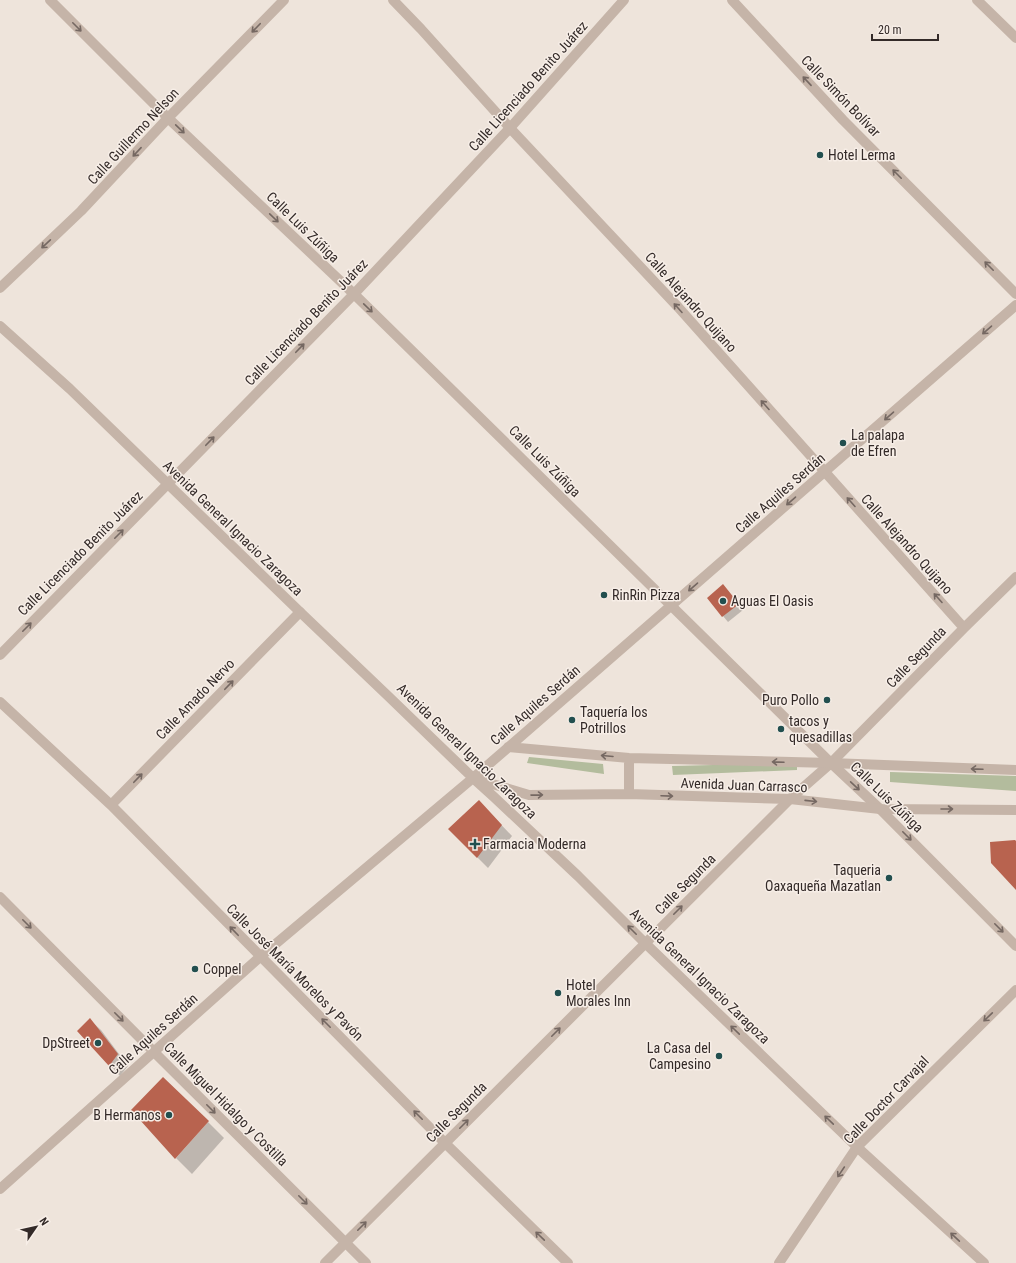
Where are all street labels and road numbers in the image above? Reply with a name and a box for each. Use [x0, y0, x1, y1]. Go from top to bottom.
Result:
street label: Calle Licenciado Benito Juárez [465, 18, 591, 154]
street label: Calle Simón Bolívar [798, 52, 884, 140]
street label: Calle Guillermo Nelson [84, 85, 182, 187]
street label: Calle Luis Zúñiga [264, 188, 342, 266]
street label: Calle Alejandro Quijano [642, 249, 740, 355]
street label: Calle Licenciado Benito Juárez [241, 255, 371, 389]
street label: Calle Luis Zúñiga [506, 422, 584, 500]
street label: Calle Aquiles Serdán [732, 450, 828, 536]
street label: Avenida General Ignacio Zaragoza [160, 457, 306, 599]
street label: Calle Licenciado Benito Juárez [14, 487, 146, 619]
street label: Calle Alejandro Quijano [858, 491, 956, 597]
street label: Calle Segunda [883, 623, 949, 691]
street label: Calle Amado Nervo [152, 655, 238, 743]
street label: Calle Aquiles Serdán [487, 662, 583, 748]
street label: Avenida General Ignacio Zaragoza [394, 680, 540, 822]
street label: Calle Luis Zúñiga [848, 758, 926, 836]
street label: Avenida Juan Carrasco [680, 775, 808, 795]
street label: Calle Segunda [651, 850, 719, 918]
street label: Calle José María Morelos y Pavón [223, 900, 367, 1044]
street label: Avenida General Ignacio Zaragoza [627, 905, 773, 1047]
street label: Calle Aquiles Serdán [105, 990, 201, 1078]
street label: Calle Miguel Hidalgo y Costilla [161, 1039, 291, 1169]
street label: Calle Doctor Carvajal [840, 1053, 932, 1147]
street label: Calle Segunda [422, 1078, 490, 1146]

